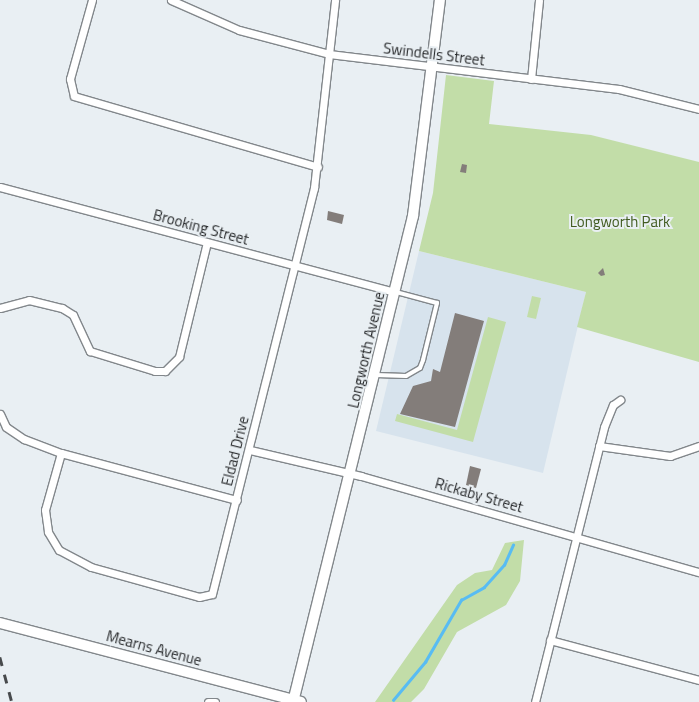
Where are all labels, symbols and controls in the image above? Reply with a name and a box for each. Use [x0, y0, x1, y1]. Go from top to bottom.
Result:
street label: Swindells Street [382, 39, 486, 69]
street label: Brooking Street [151, 206, 251, 248]
park label: Longworth Park [570, 213, 670, 231]
street label: Longworth Avenue [344, 290, 388, 410]
street label: Eldad Drive [218, 414, 252, 488]
street label: Rickaby Street [433, 474, 525, 516]
street label: Mearns Avenue [104, 627, 204, 669]

